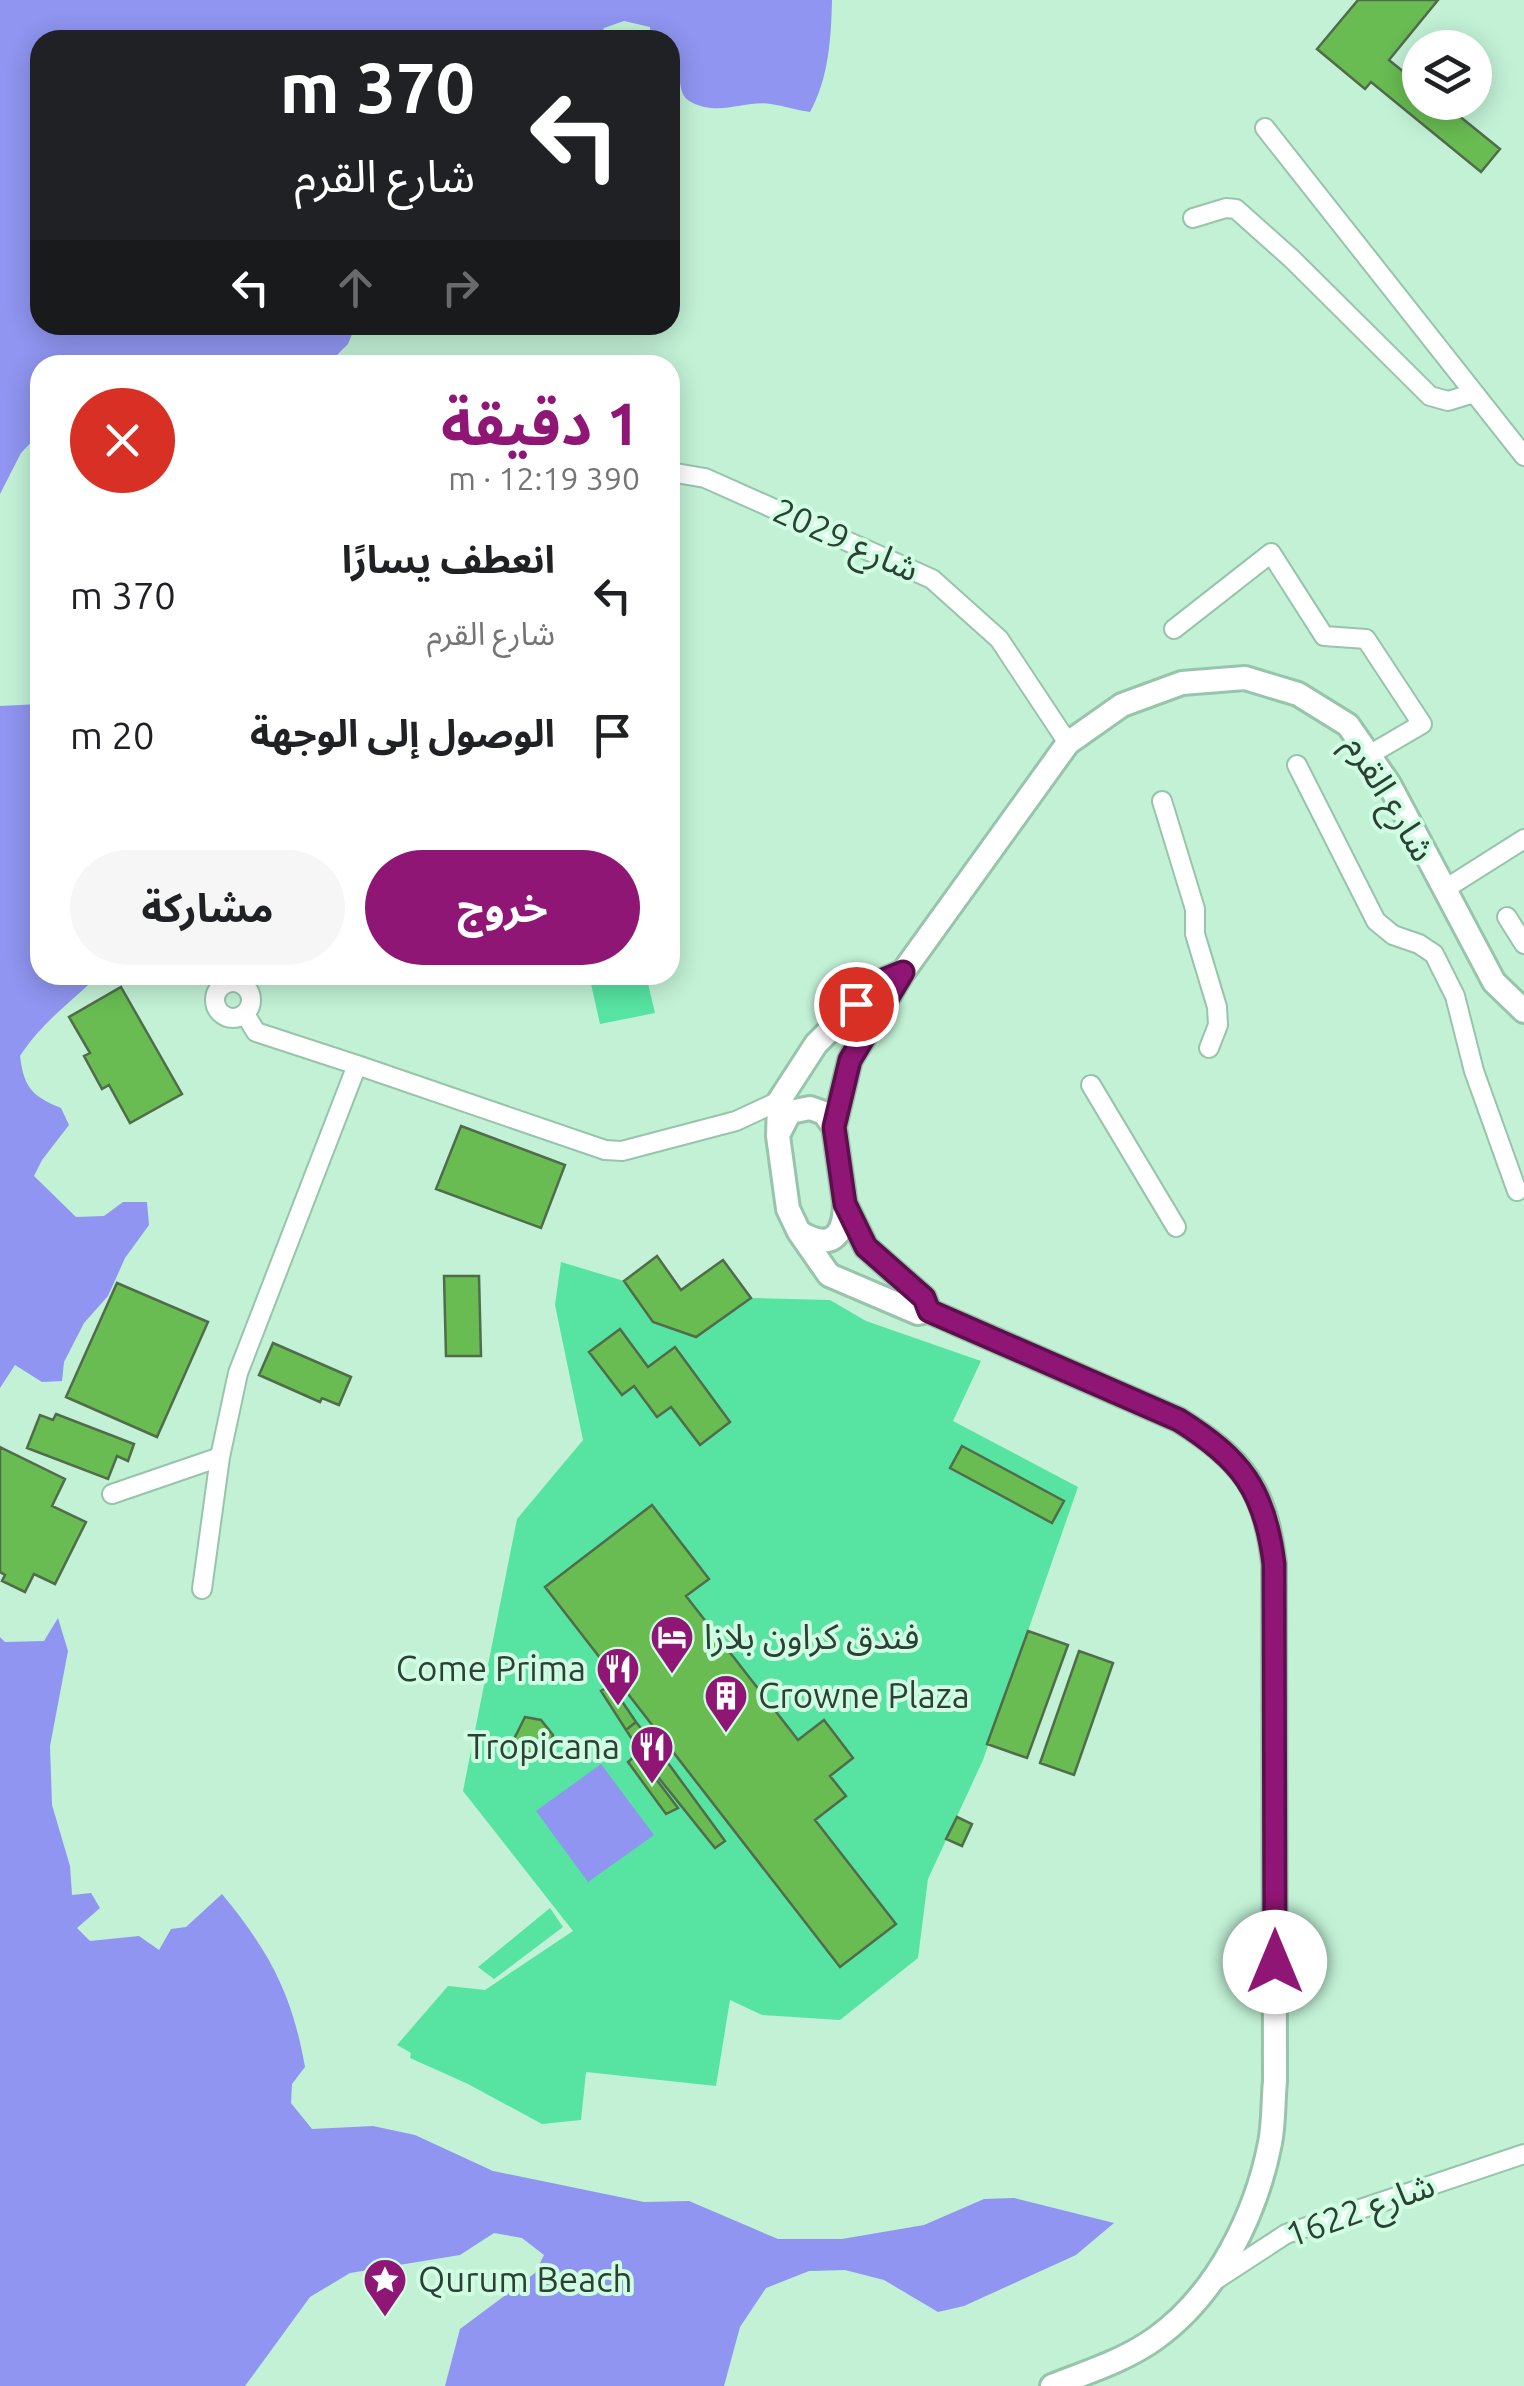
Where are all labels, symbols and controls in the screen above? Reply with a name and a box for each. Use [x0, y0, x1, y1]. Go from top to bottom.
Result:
map controls [1402, 30, 1492, 120]
button: layers [1402, 30, 1492, 120]
text: 370 m [280, 48, 475, 126]
icon: left [510, 70, 640, 200]
text: شارع القرم [295, 150, 475, 201]
icon: left [223, 260, 278, 315]
icon: ahead [328, 260, 383, 315]
icon: right [433, 260, 488, 315]
button: close [70, 388, 175, 493]
text: 1 دقيقة [441, 389, 640, 456]
text: 390 m · 12:19 [448, 460, 640, 496]
street label: 2029 شارع [765, 489, 925, 595]
text: انعطف يسارًا [342, 538, 555, 580]
icon: left [585, 568, 640, 623]
text: 370 m [70, 574, 176, 616]
text: شارع القرم [427, 615, 555, 651]
icon: arrive [585, 708, 640, 763]
text: الوصول إلى الوجهة [250, 712, 555, 754]
text: 20 m [70, 714, 154, 756]
street label: شارع القرم [1332, 727, 1444, 872]
button: مشاركة [70, 850, 345, 965]
button: خروج [365, 850, 640, 965]
pin [814, 962, 899, 1047]
icon: arrive [829, 977, 884, 1032]
hotel icon: فندق كراون بلازا [649, 1614, 695, 1675]
place label: فندق كراون بلازا [704, 1616, 919, 1658]
restaurant icon: Come Prima [595, 1646, 641, 1707]
place label: Come Prima [396, 1648, 586, 1688]
building icon: Crowne Plaza [703, 1673, 749, 1734]
place label: Crowne Plaza [758, 1675, 970, 1715]
restaurant icon: Tropicana [629, 1724, 675, 1785]
place label: Tropicana [467, 1726, 620, 1766]
position arrow [1223, 1910, 1327, 2014]
street label: 1622 شارع [1280, 2164, 1442, 2261]
place icon: Qurum Beach [362, 2257, 408, 2318]
place label: Qurum Beach [418, 2259, 632, 2299]

